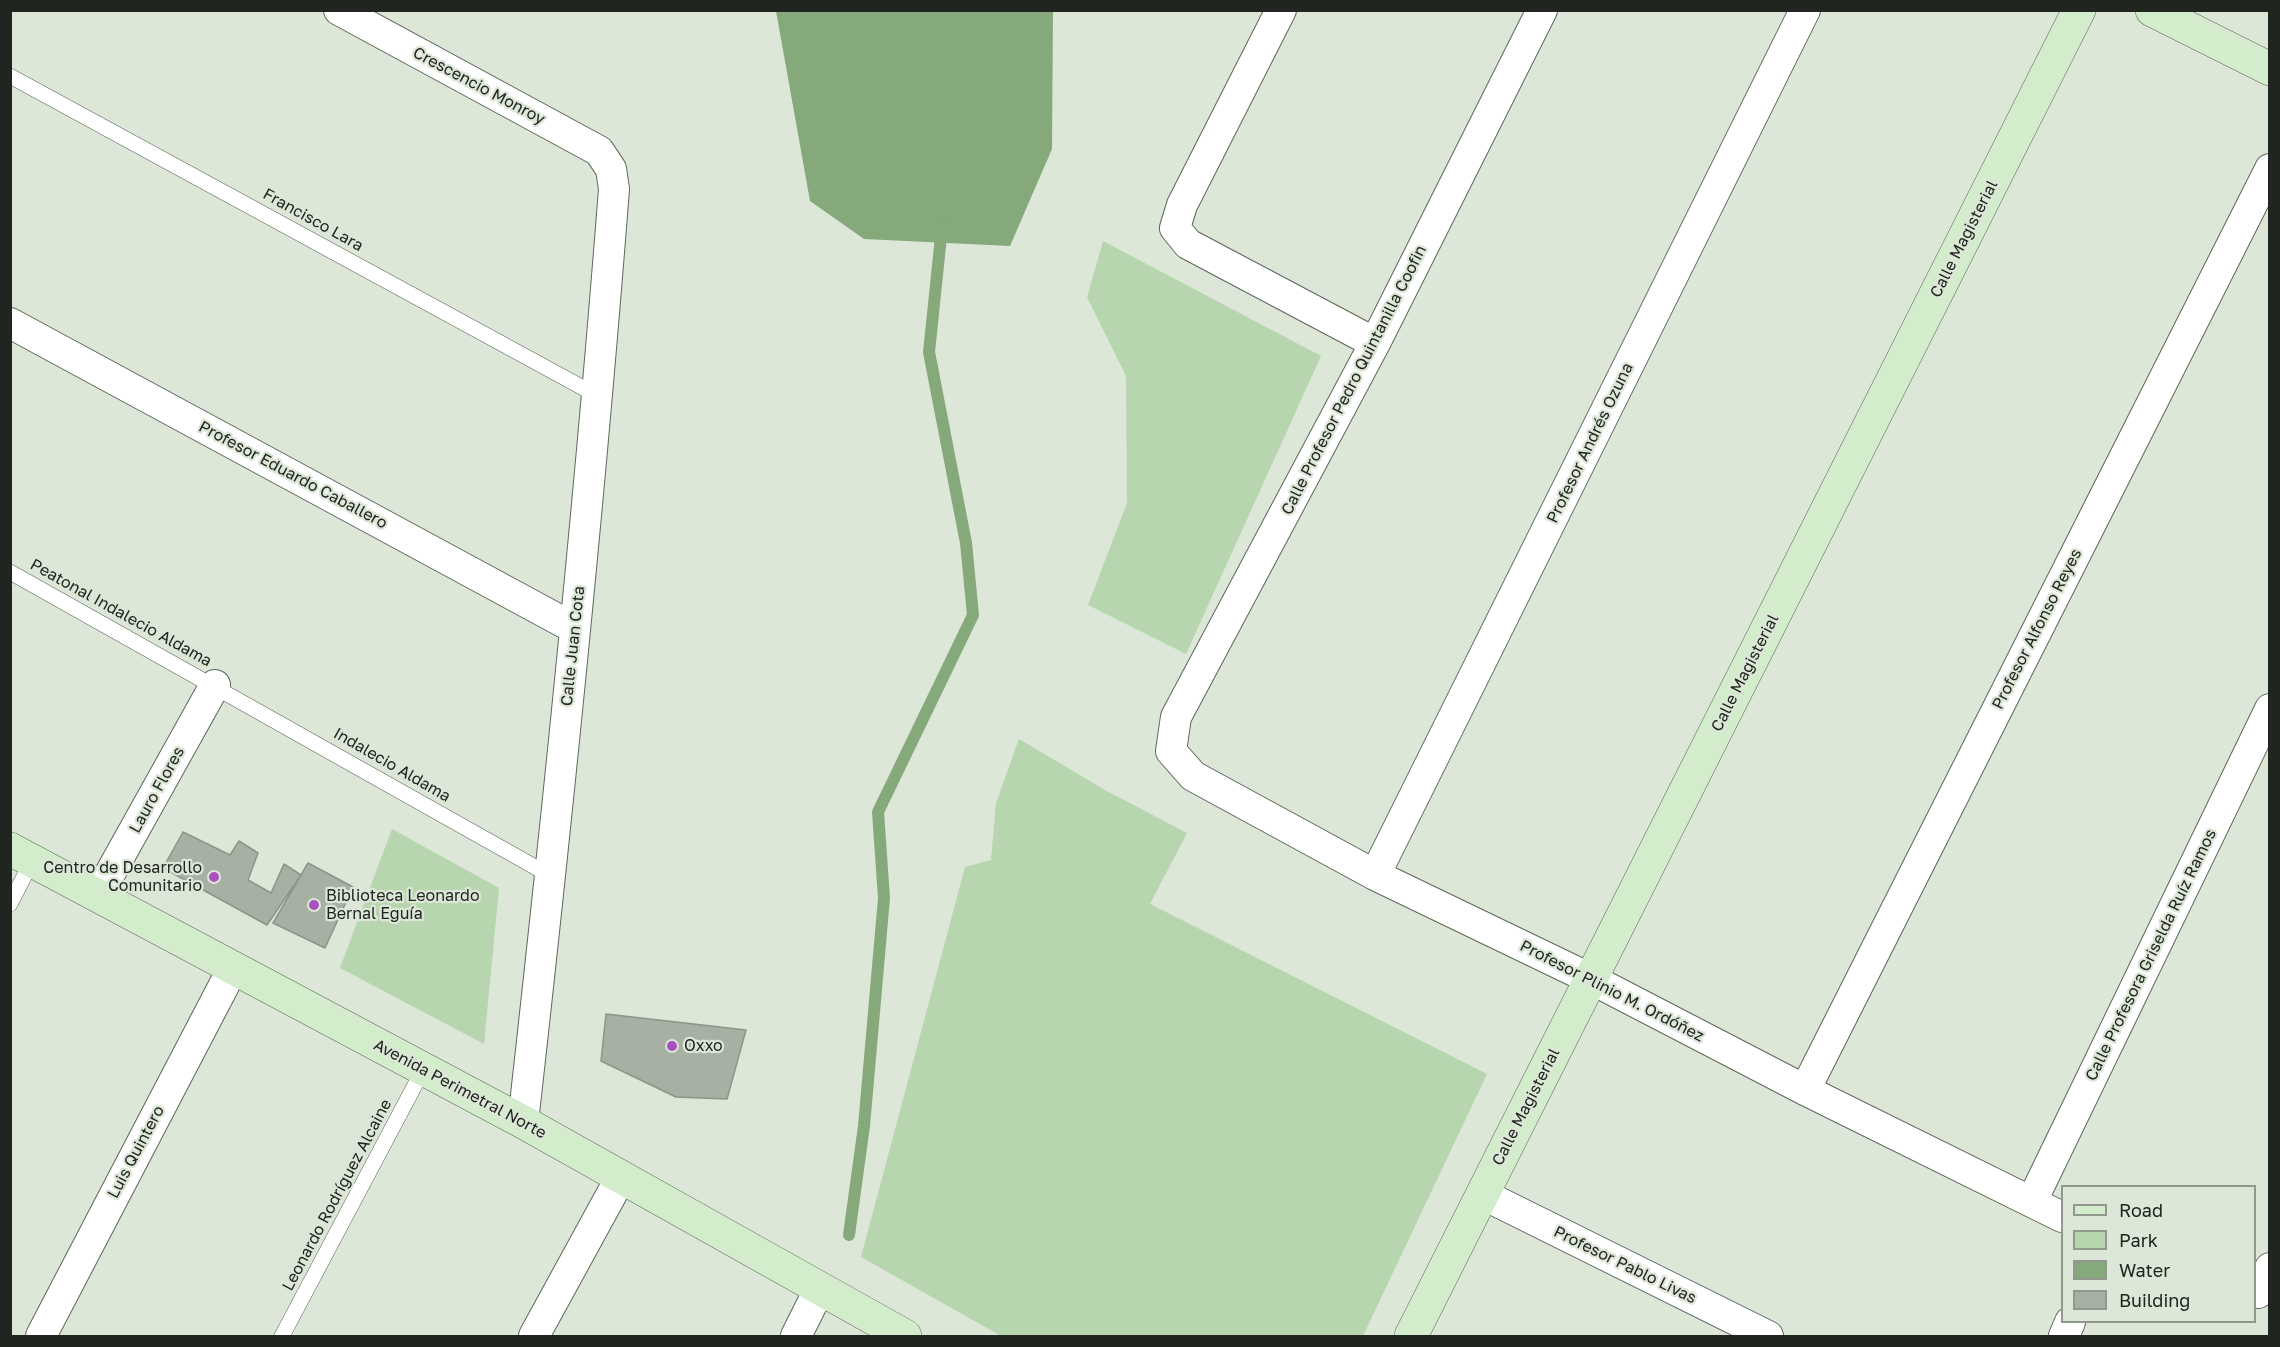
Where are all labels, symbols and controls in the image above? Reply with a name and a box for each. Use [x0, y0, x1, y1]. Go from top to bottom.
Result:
street label: Crescencio Monroy [410, 43, 548, 129]
street label: Calle Magisterial [1926, 177, 2002, 301]
street label: Francisco Lara [259, 185, 367, 255]
street label: Calle Profesor Pedro Quintanilla Coofin [1277, 242, 1431, 518]
street label: Profesor Andrés Ozuna [1543, 360, 1637, 526]
street label: Profesor Eduardo Caballero [195, 417, 391, 533]
street label: Profesor Alfonso Reyes [1988, 545, 2086, 713]
street label: Peatonal Indalecio Aldama [27, 555, 215, 671]
street label: Calle Juan Cota [557, 585, 589, 707]
street label: Calle Magisterial [1707, 611, 1783, 735]
street label: Indalecio Aldama [330, 724, 454, 806]
street label: Lauro Flores [125, 744, 189, 836]
street label: Calle Profesora Griselda Ruíz Ramos [2082, 826, 2220, 1084]
place label: Centro de Desarrollo Comunitario [43, 858, 202, 896]
marker: Centro de Desarrollo Comunitario [207, 870, 221, 884]
place label: Biblioteca Leonardo Bernal Eguía [326, 886, 480, 924]
marker: Biblioteca Leonardo Bernal Eguía [307, 898, 321, 912]
street label: Profesor Plinio M. Ordóñez [1517, 936, 1707, 1046]
street label: Avenida Perimetral Norte [370, 1035, 550, 1143]
place label: Oxxo [684, 1036, 723, 1056]
marker: Oxxo [665, 1039, 679, 1053]
street label: Calle Magisterial [1488, 1045, 1564, 1169]
street label: Leonardo Rodríguez Alcaine [278, 1096, 396, 1294]
street label: Luis Quintero [104, 1102, 168, 1202]
legend [2061, 1185, 2256, 1323]
text: Road [2119, 1199, 2163, 1221]
street label: Profesor Pablo Livas [1550, 1222, 1700, 1308]
text: Park [2119, 1229, 2158, 1251]
text: Water [2119, 1259, 2170, 1281]
text: Building [2119, 1289, 2190, 1311]

